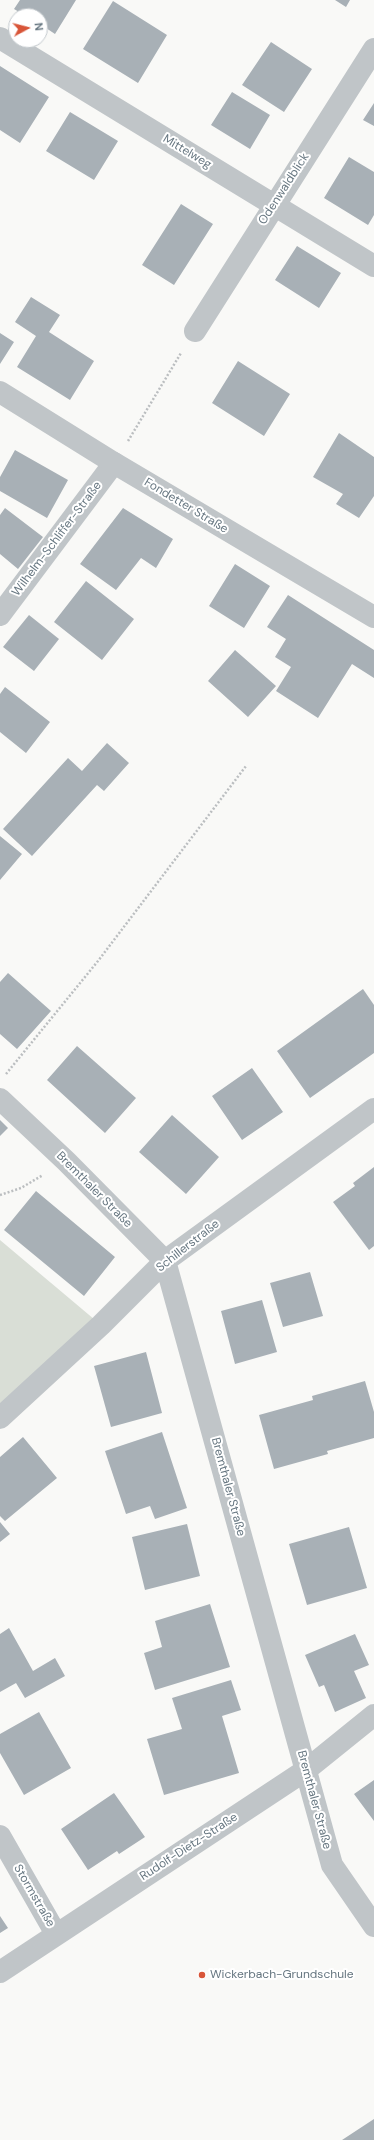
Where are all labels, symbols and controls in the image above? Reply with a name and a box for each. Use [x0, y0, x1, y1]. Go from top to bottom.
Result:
north arrow [8, 8, 48, 48]
text: N [31, 22, 46, 31]
street label: Mittelweg [160, 132, 214, 172]
street label: Odenwaldblick [256, 151, 312, 227]
street label: Fondetter Straße [141, 475, 231, 537]
street label: Wilhelm-Schliffer-Straße [9, 479, 105, 599]
street label: Bremthaler Straße [53, 1149, 135, 1231]
street label: Schillerstraße [154, 1217, 222, 1275]
street label: Bremthaler Straße [208, 1436, 248, 1538]
street label: Bremthaler Straße [294, 1749, 334, 1851]
street label: Rudolf-Dietz-Straße [137, 1810, 241, 1884]
street label: Stormstraße [10, 1862, 58, 1930]
place label: Wickerbach-Grundschule [210, 1968, 354, 1982]
marker: Wickerbach-Grundschule [197, 1970, 207, 1980]

